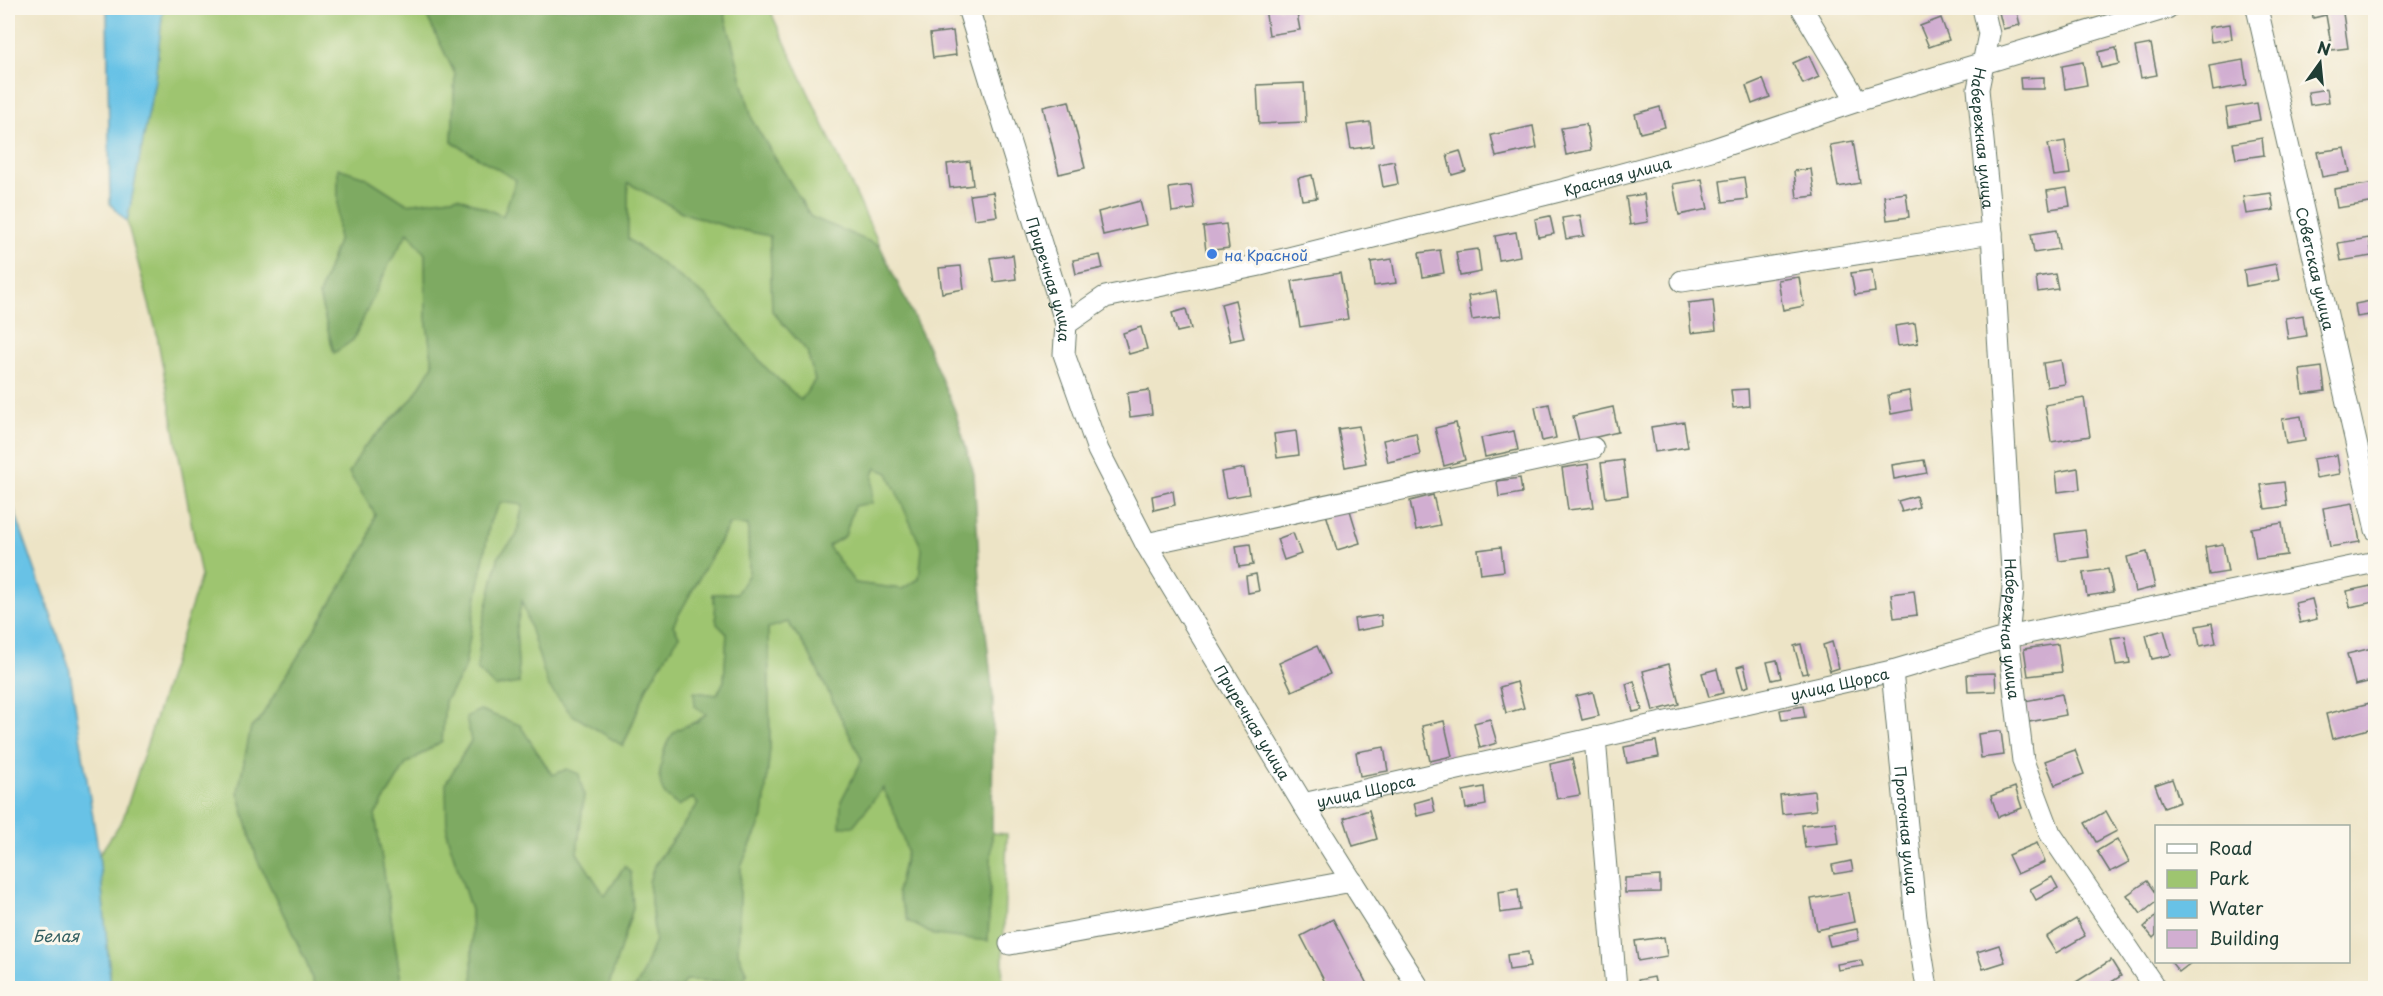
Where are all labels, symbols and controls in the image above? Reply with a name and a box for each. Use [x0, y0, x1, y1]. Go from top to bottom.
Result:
north arrow [2290, 33, 2350, 93]
text: N [2315, 34, 2333, 61]
street label: Набережная улица [1966, 66, 2001, 210]
street label: Красная улица [1561, 150, 1674, 201]
street label: Советская улица [2291, 204, 2342, 333]
street label: Приречная улица [1022, 213, 1078, 344]
place label: на Красной [1224, 243, 1308, 266]
marker: на Красной [1205, 247, 1219, 261]
street label: Набережная улица [1996, 558, 2027, 701]
street label: Приречная улица [1210, 660, 1297, 784]
street label: улица Щорса [1788, 660, 1892, 705]
street label: Проточная улица [1890, 765, 1925, 896]
street label: улица Щорса [1314, 767, 1418, 812]
legend [2155, 825, 2350, 963]
text: Road [2209, 834, 2253, 861]
text: Park [2209, 864, 2249, 891]
text: Water [2209, 894, 2264, 921]
water label: Белая [33, 923, 80, 947]
text: Building [2209, 924, 2279, 951]

